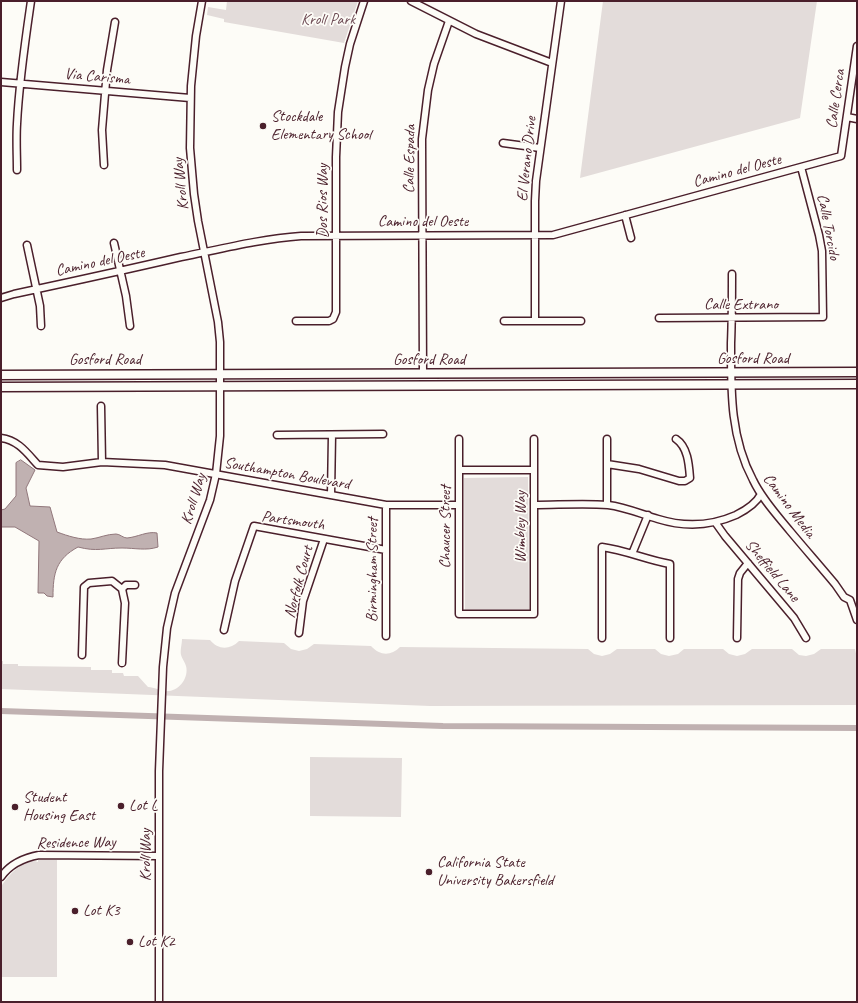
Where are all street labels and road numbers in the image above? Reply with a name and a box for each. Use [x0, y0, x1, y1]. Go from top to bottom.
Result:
street label: Via Carisma [64, 65, 130, 89]
street label: Calle Cerca [822, 68, 850, 130]
street label: El Verano Drive [513, 116, 541, 202]
street label: Calle Espada [400, 124, 420, 194]
street label: Camino del Oeste [691, 150, 783, 192]
street label: Kroll Way [169, 157, 193, 211]
street label: Dos Rios Way [313, 164, 333, 238]
street label: Calle Torcido [812, 192, 844, 262]
street label: Camino del Oeste [378, 212, 468, 232]
street label: Camino del Oeste [54, 243, 146, 281]
street label: Calle Extrano [704, 295, 778, 315]
street label: Gosford Road [717, 349, 789, 369]
street label: Gosford Road [69, 350, 141, 370]
street label: Gosford Road [393, 350, 465, 370]
street label: Southampton Boulevard [223, 453, 351, 495]
street label: Camino Media [759, 470, 819, 542]
street label: Kroll Way [177, 471, 211, 527]
street label: Chaucer Street [436, 485, 456, 569]
street label: Wimbley Way [511, 491, 531, 563]
street label: Partsmouth [260, 507, 326, 535]
street label: Birmingham Street [363, 518, 383, 622]
street label: Sheffield Lane [740, 536, 804, 606]
street label: Norfolk Court [280, 544, 318, 620]
street label: Kroll Way [136, 829, 156, 881]
street label: Residence Way [36, 833, 116, 853]

